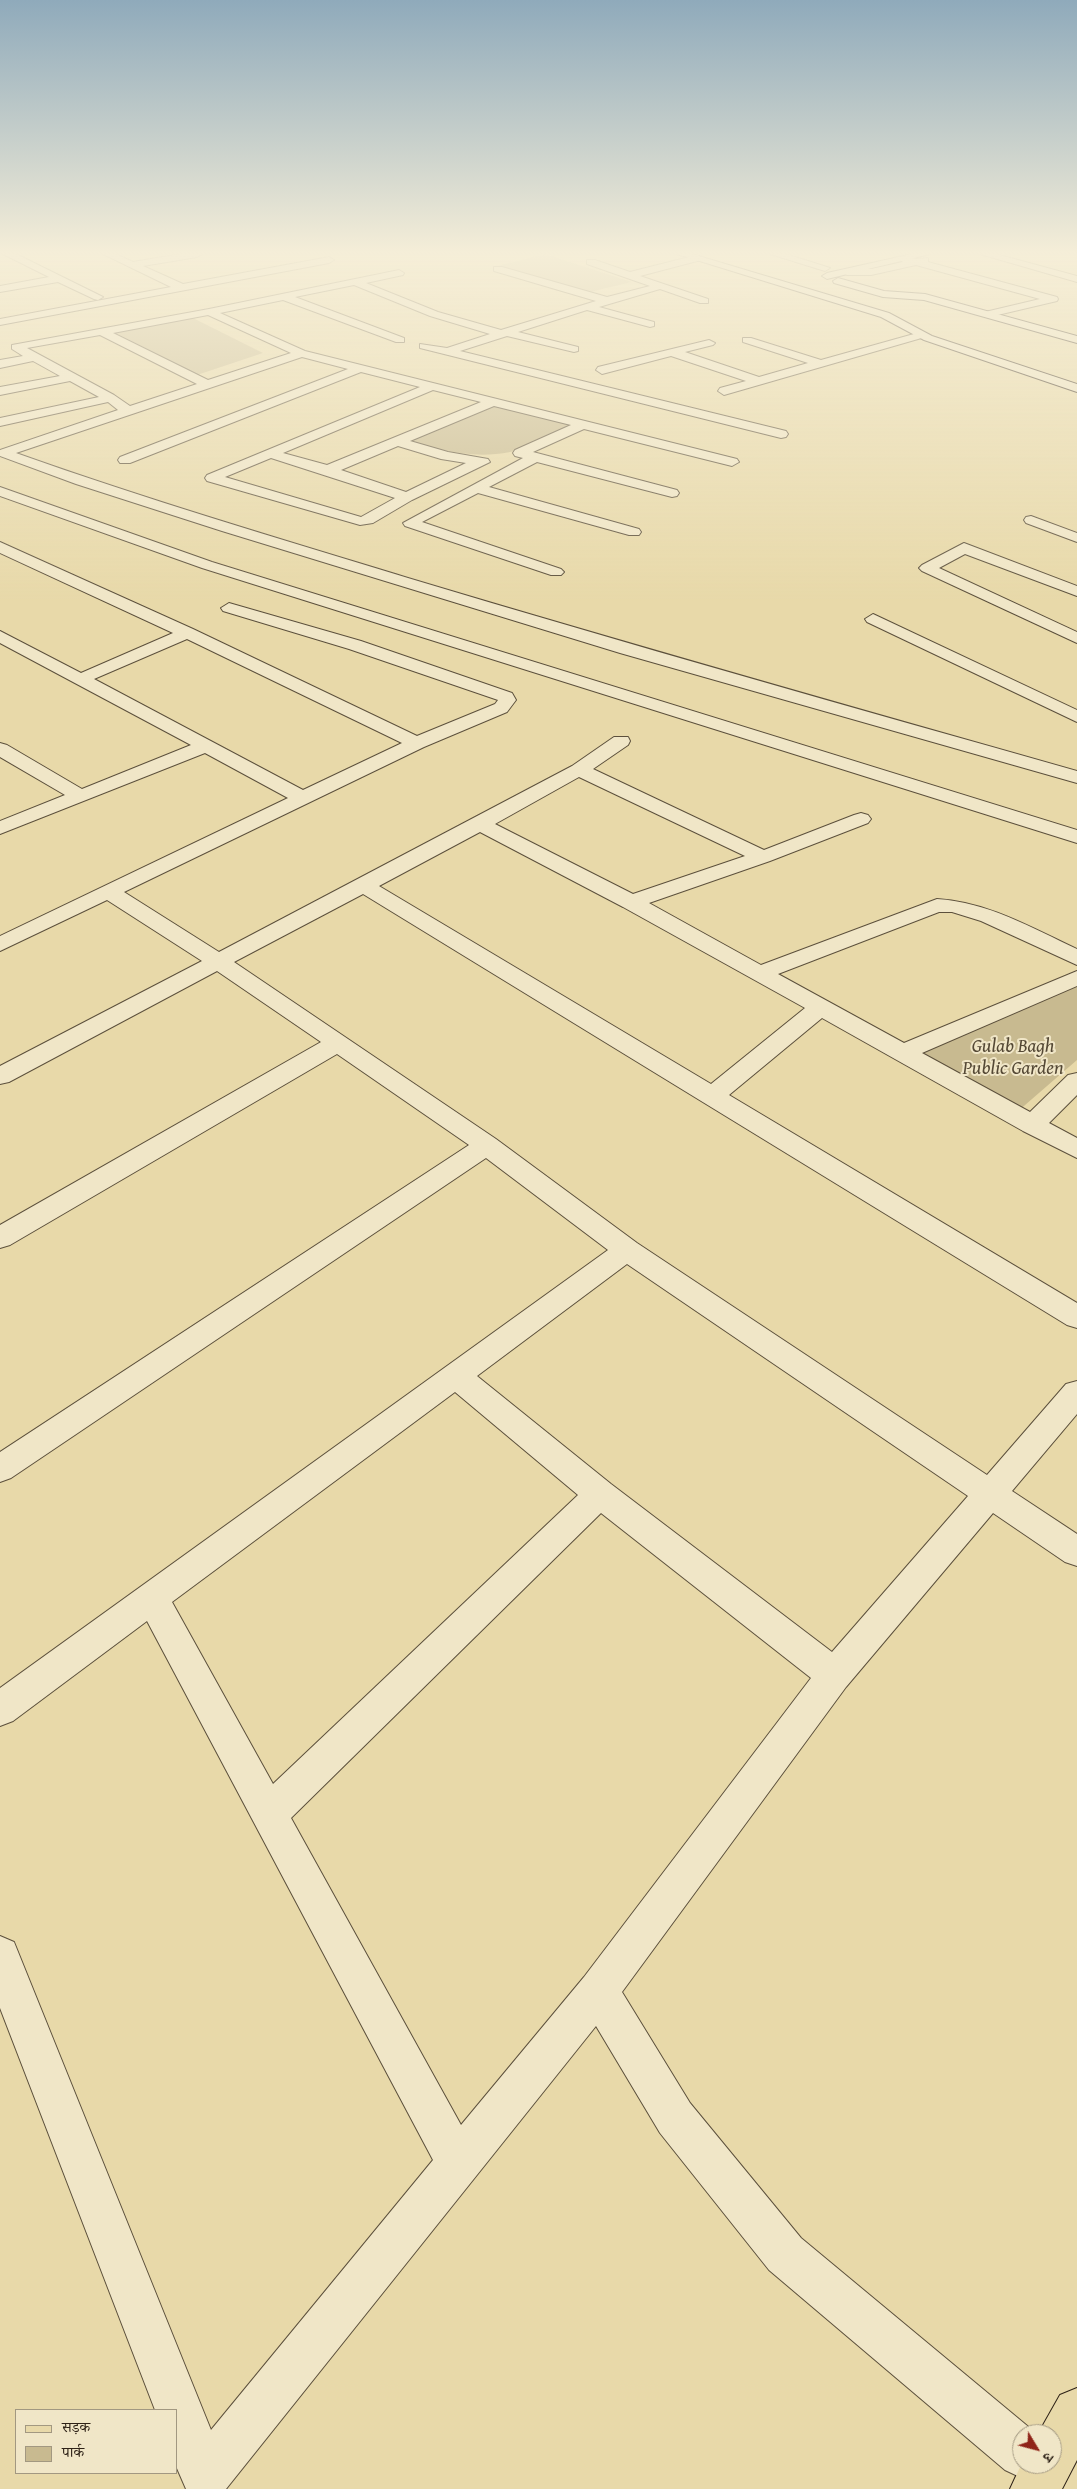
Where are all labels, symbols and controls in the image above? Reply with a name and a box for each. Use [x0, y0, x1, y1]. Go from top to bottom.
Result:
park label: Gulab Bagh Public Garden [962, 1036, 1064, 1080]
legend [15, 2409, 178, 2474]
text: सड़क [62, 2416, 90, 2437]
north arrow [1012, 2424, 1062, 2474]
text: पार्क [62, 2441, 84, 2462]
text: उ [1038, 2449, 1058, 2466]

